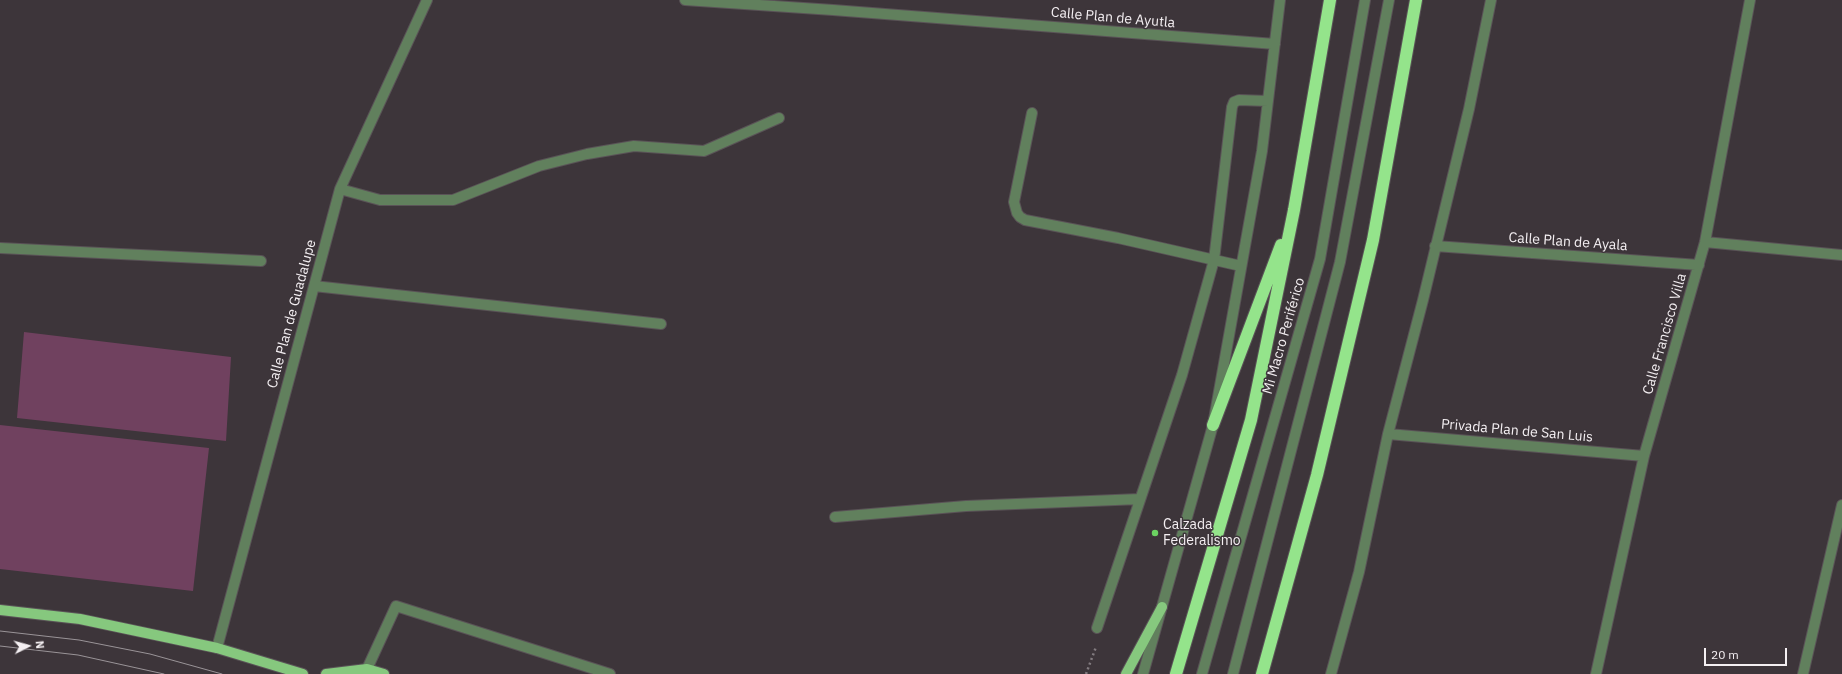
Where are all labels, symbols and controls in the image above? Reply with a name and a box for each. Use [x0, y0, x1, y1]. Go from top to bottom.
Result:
street label: Calle Plan de Ayutla [1050, 4, 1176, 32]
street label: Calle Plan de Ayala [1508, 229, 1628, 255]
street label: Calle Plan de Guadalupe [264, 238, 320, 390]
street label: Calle Francisco Villa [1640, 271, 1690, 397]
street label: Mi Macro Periférico [1259, 276, 1309, 396]
street label: Privada Plan de San Luis [1440, 416, 1594, 446]
place label: Calzada Federalismo [1163, 517, 1241, 550]
marker: Calzada Federalismo [1150, 528, 1160, 538]
north arrow [8, 626, 48, 666]
text: N [33, 640, 47, 649]
scale bar [1706, 640, 1789, 666]
text: 20 m [1711, 647, 1739, 662]

